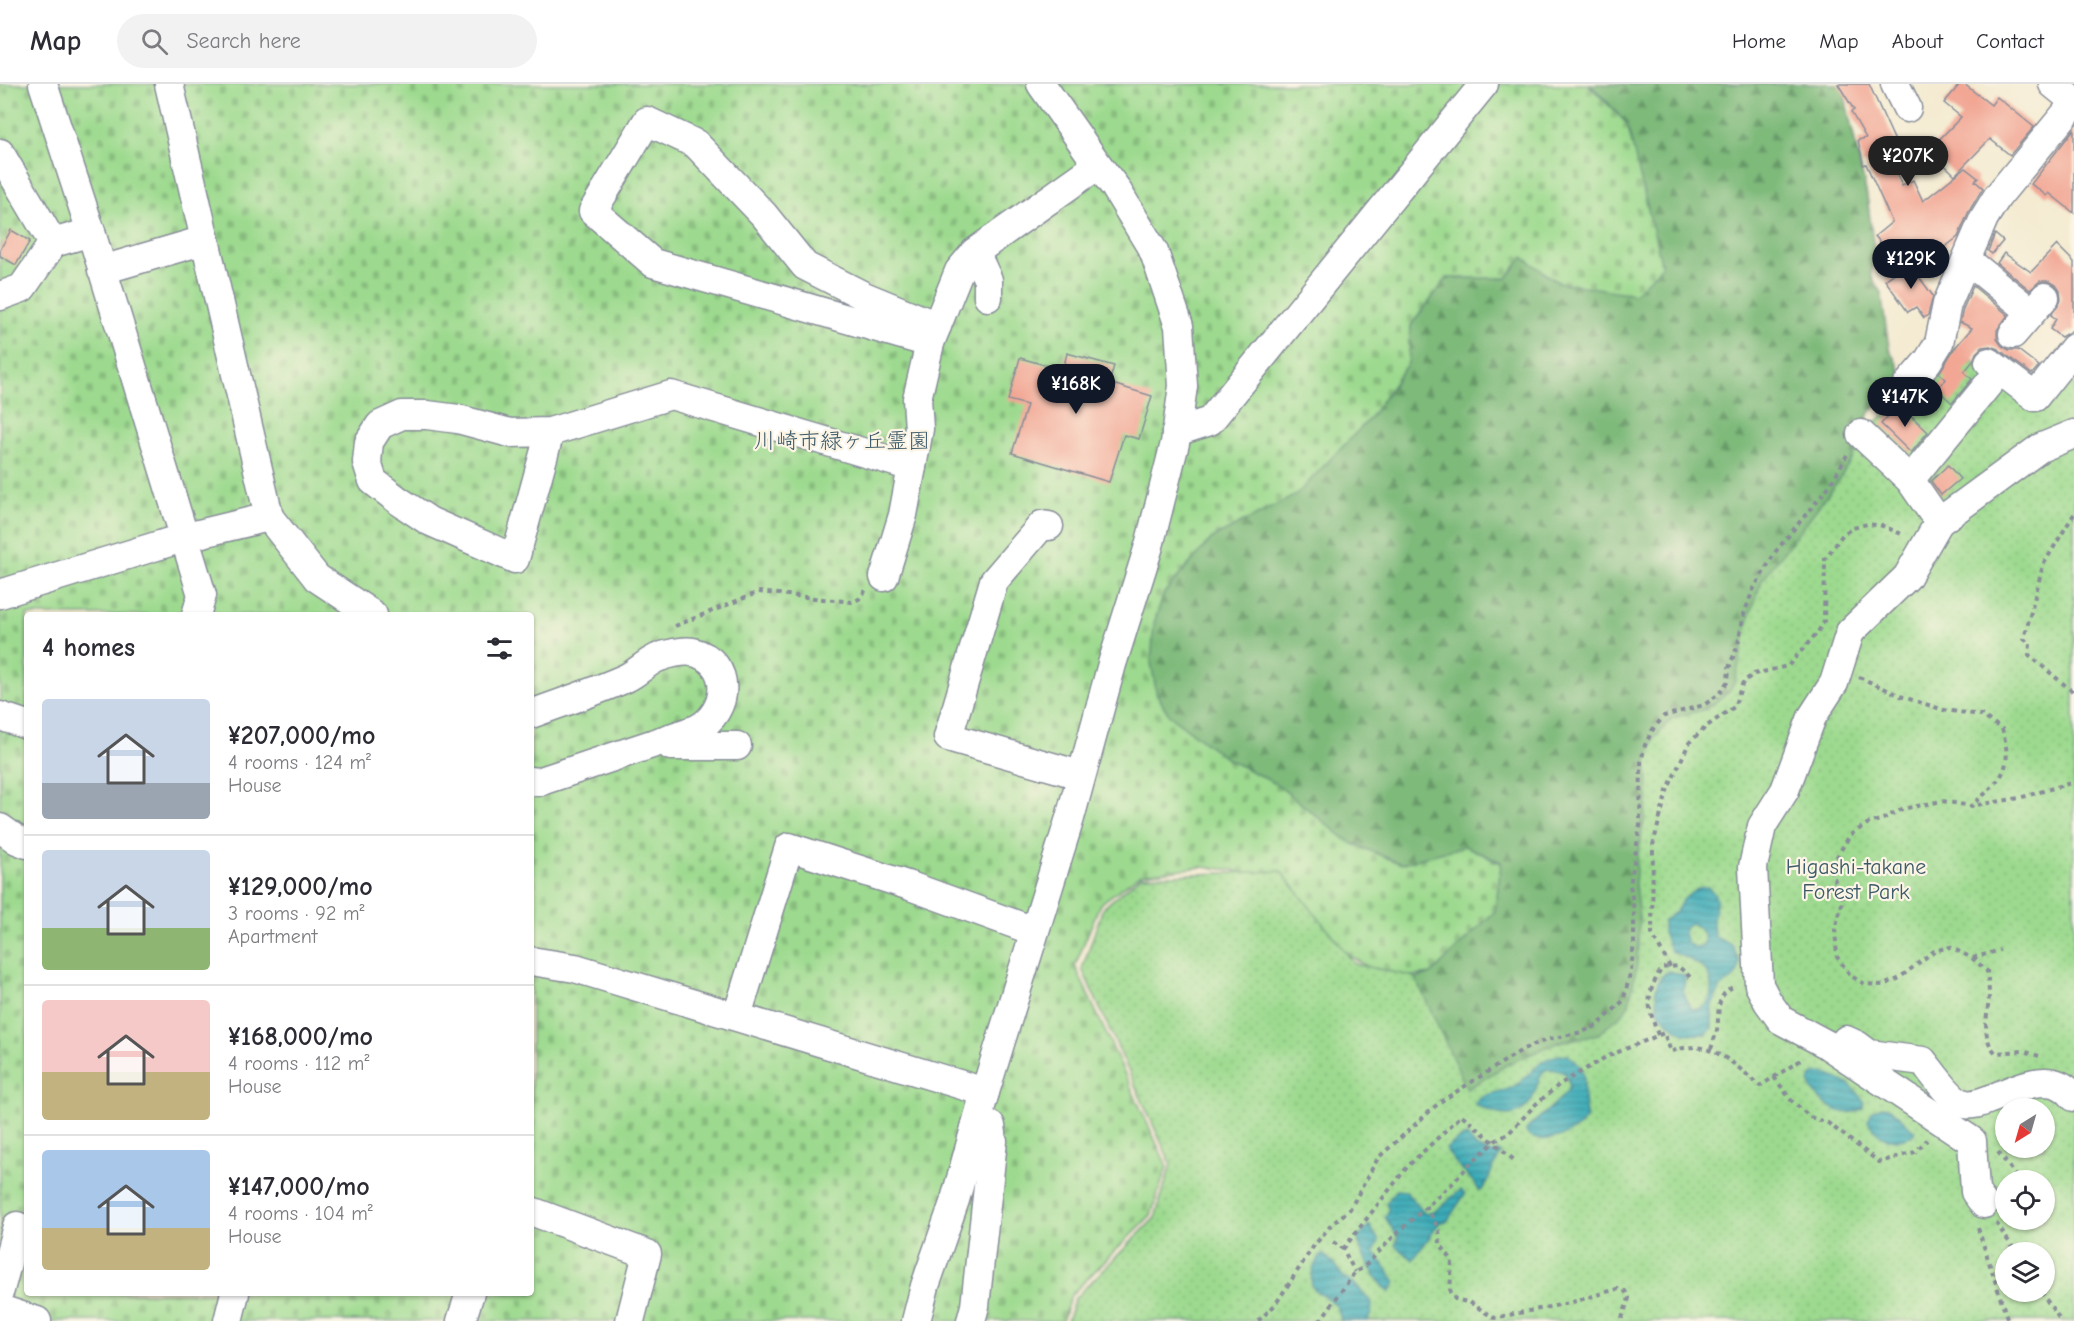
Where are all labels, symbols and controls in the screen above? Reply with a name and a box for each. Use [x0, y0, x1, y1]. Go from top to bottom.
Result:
search box [117, 14, 537, 68]
text: Map [30, 25, 81, 57]
icon: search [138, 25, 171, 58]
text: Search here [186, 28, 301, 54]
text: Home [1732, 29, 1786, 53]
text: Map [1819, 29, 1859, 53]
text: About [1892, 29, 1943, 53]
text: Contact [1976, 29, 2044, 53]
pin: ¥207K [1866, 136, 1950, 187]
text: ¥207K [1882, 144, 1934, 167]
pin: ¥129K [1869, 239, 1953, 290]
text: ¥129K [1886, 247, 1936, 270]
pin: ¥168K [1034, 364, 1118, 415]
text: ¥168K [1051, 372, 1101, 395]
pin: ¥147K [1863, 377, 1947, 428]
text: ¥147K [1881, 385, 1929, 408]
park label: 川崎市緑ヶ丘霊園 [754, 428, 930, 454]
icon: filters [483, 632, 516, 665]
text: 4 homes [42, 633, 135, 663]
text: ¥207,000/mo [228, 721, 375, 751]
icon: home [90, 723, 162, 795]
text: 4 rooms · 124 m² [228, 751, 371, 774]
text: House [228, 774, 282, 797]
park label: Higashi-takane Forest Park [1786, 854, 1926, 905]
text: ¥129,000/mo [228, 872, 373, 902]
icon: home [90, 874, 162, 946]
text: 3 rooms · 92 m² [228, 902, 365, 925]
text: Apartment [228, 925, 318, 948]
text: ¥168,000/mo [228, 1022, 373, 1052]
icon: home [90, 1024, 162, 1096]
text: 4 rooms · 112 m² [228, 1052, 369, 1075]
text: House [228, 1075, 282, 1098]
north arrow [1995, 1098, 2055, 1158]
map controls [1995, 1098, 2055, 1302]
button: locate [1995, 1170, 2055, 1230]
text: ¥147,000/mo [228, 1172, 370, 1202]
icon: home [90, 1174, 162, 1246]
text: 4 rooms · 104 m² [228, 1202, 373, 1225]
text: House [228, 1225, 282, 1248]
button: layers [1995, 1242, 2055, 1302]

